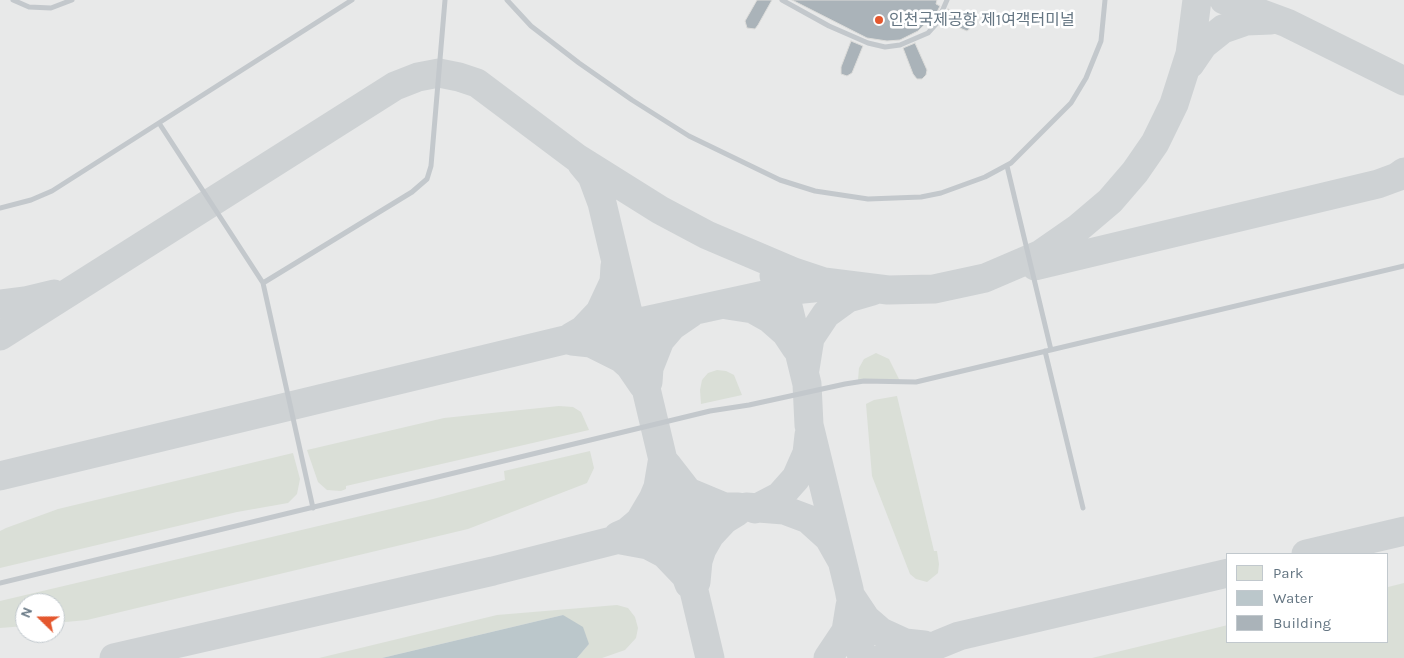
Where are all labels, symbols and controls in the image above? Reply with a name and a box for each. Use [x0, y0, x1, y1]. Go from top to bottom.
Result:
place label: 인천국제공항 제1여객터미널 [889, 10, 1075, 30]
marker: 인천국제공항 제1여객터미널 [873, 14, 885, 26]
legend [1226, 553, 1389, 643]
text: Park [1273, 564, 1303, 582]
text: Water [1273, 589, 1313, 607]
north arrow [15, 593, 65, 643]
text: N [17, 605, 36, 620]
text: Building [1273, 614, 1331, 632]

